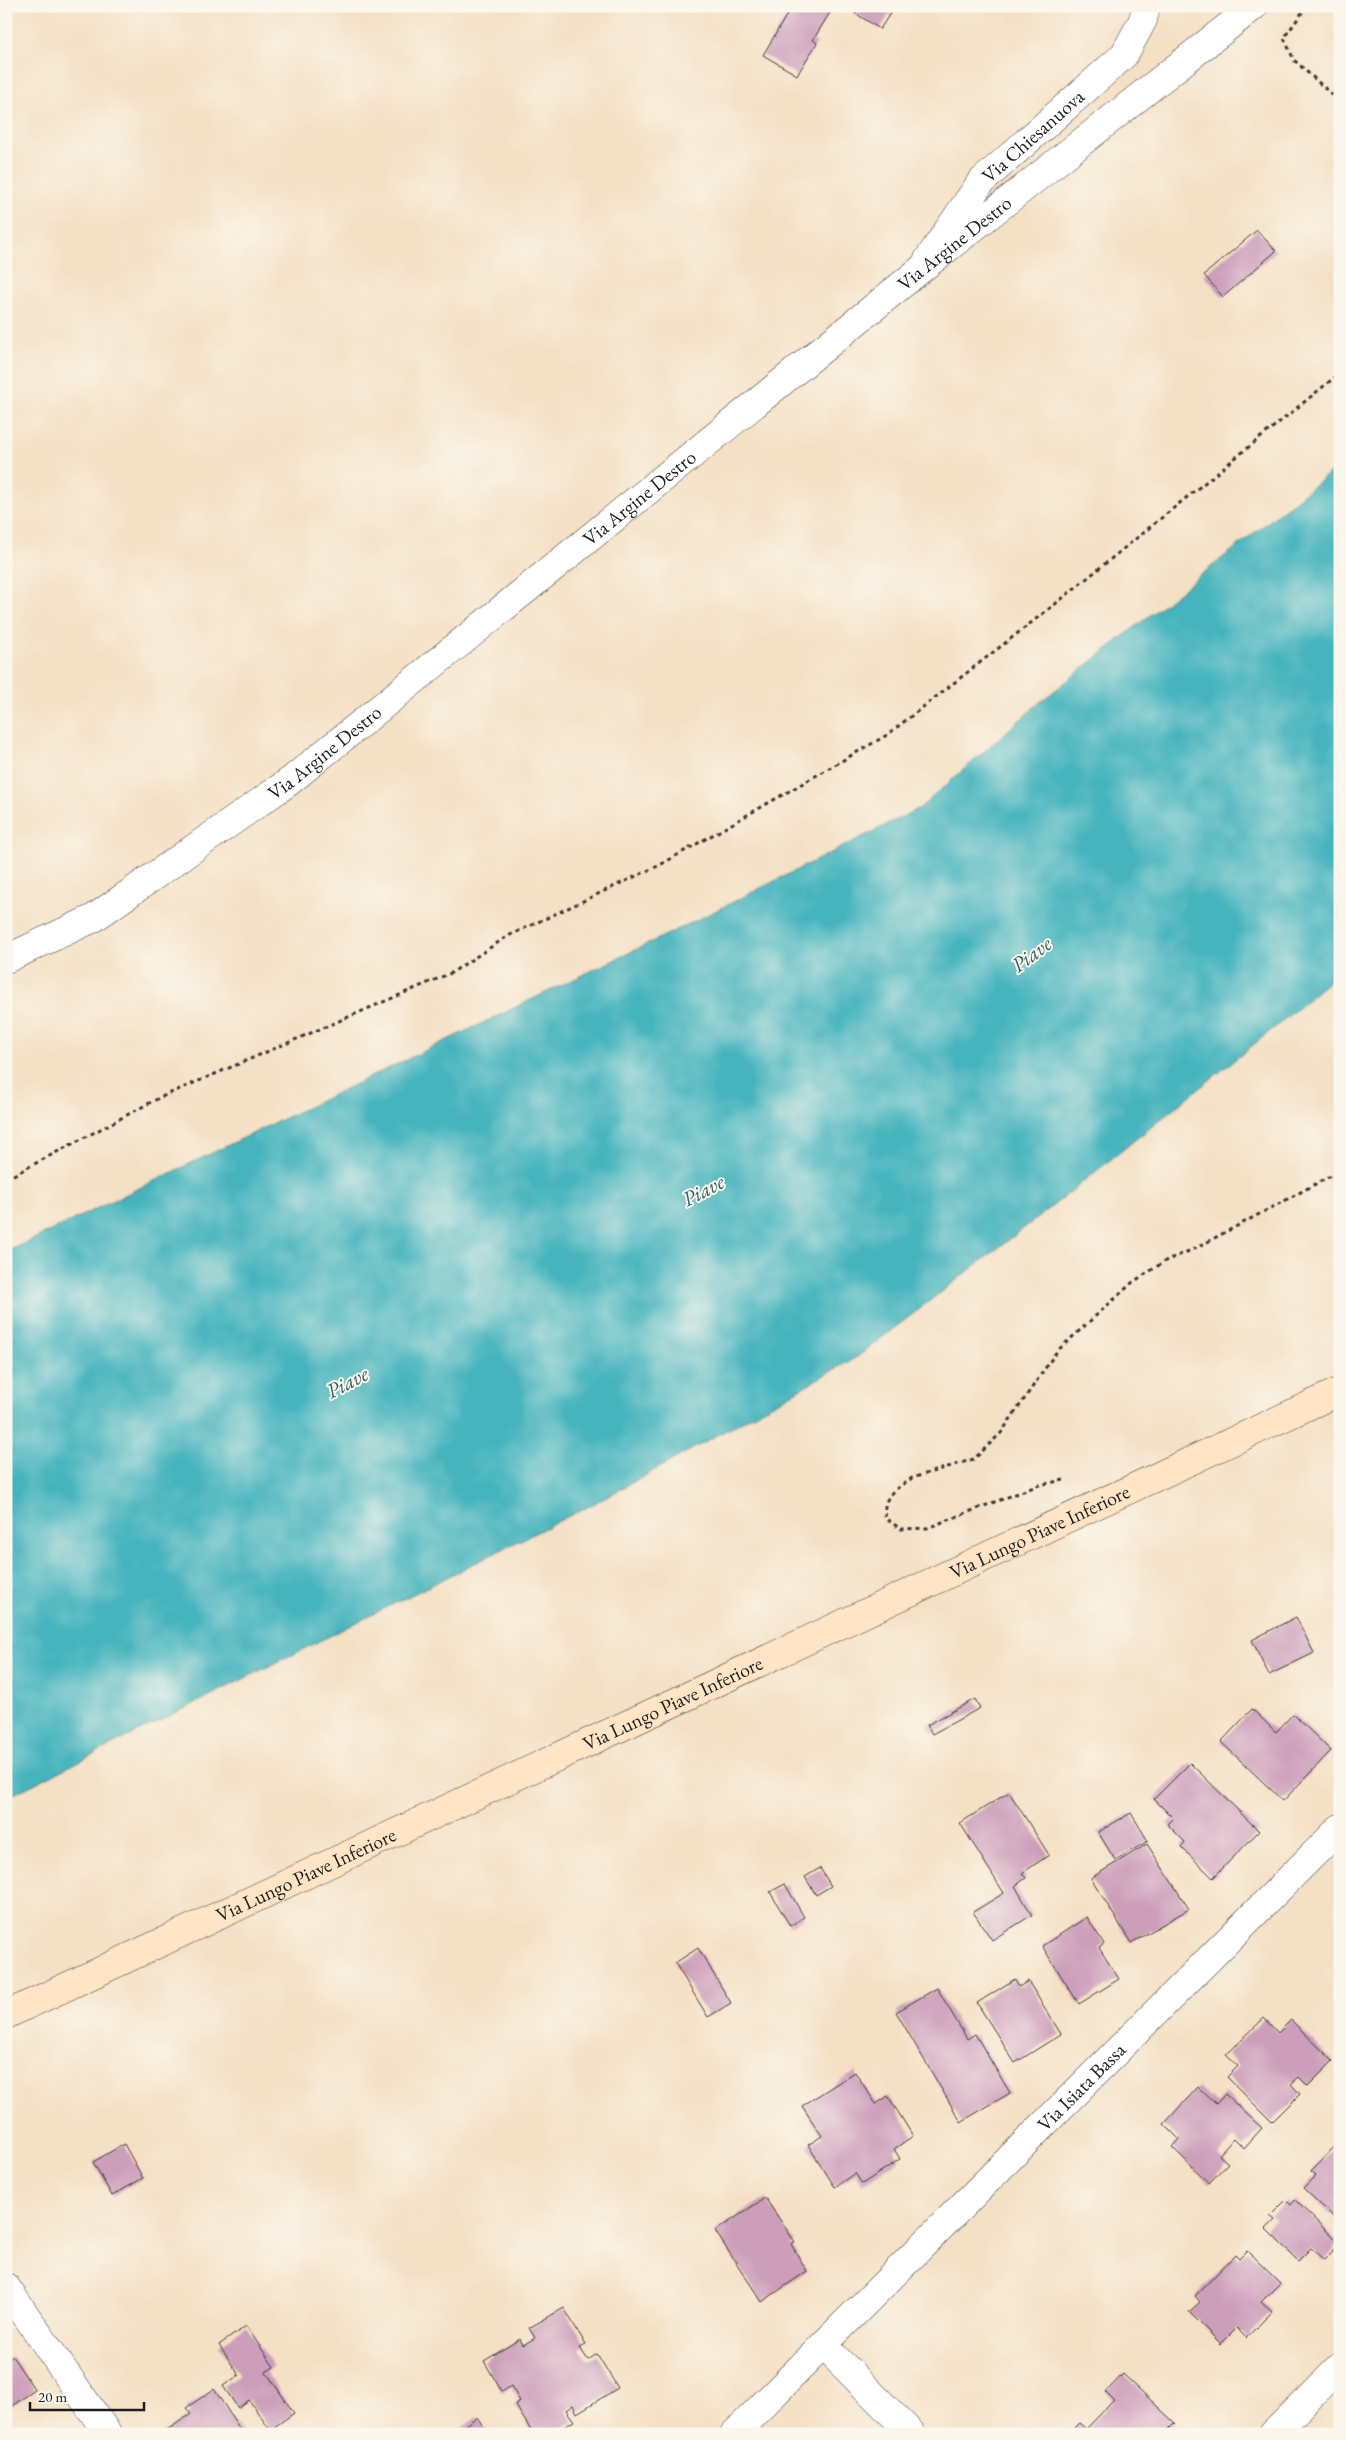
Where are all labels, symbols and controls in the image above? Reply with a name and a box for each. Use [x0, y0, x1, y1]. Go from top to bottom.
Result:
street label: Via Chiesanuova [976, 83, 1090, 188]
street label: Via Argine Destro [892, 190, 1017, 296]
street label: Via Argine Destro [577, 444, 701, 551]
street label: Via Argine Destro [262, 699, 387, 806]
water label: Piave [1005, 929, 1057, 978]
water label: Piave [677, 1167, 730, 1212]
water label: Piave [321, 1359, 374, 1404]
street label: Via Lungo Piave Inferiore [945, 1478, 1134, 1585]
street label: Via Lungo Piave Inferiore [578, 1650, 767, 1756]
street label: Via Lungo Piave Inferiore [212, 1821, 400, 1928]
street label: Via Isiata Bassa [1031, 2037, 1131, 2137]
scale bar [30, 2380, 144, 2412]
text: 20 m [38, 2387, 67, 2406]

